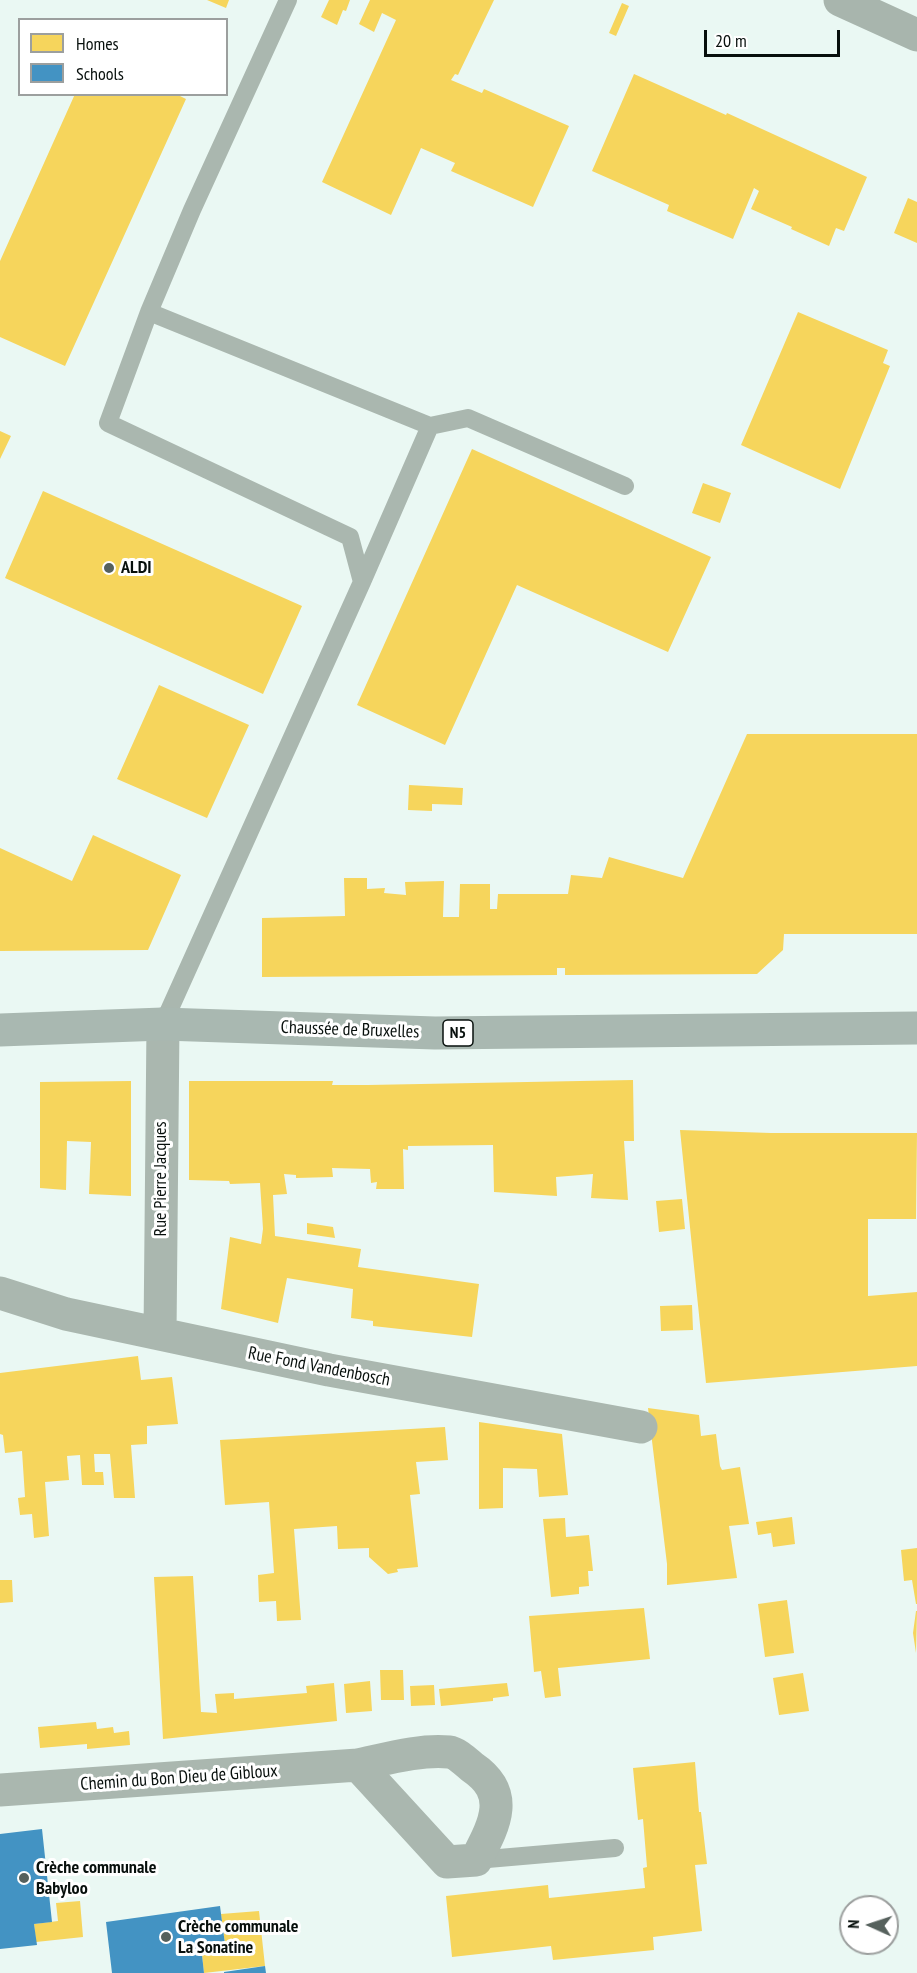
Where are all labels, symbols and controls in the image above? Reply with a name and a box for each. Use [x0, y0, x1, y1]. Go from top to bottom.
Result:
legend [18, 18, 228, 96]
scale bar [707, 18, 844, 56]
text: 20 m [715, 29, 747, 52]
text: Homes [76, 32, 119, 55]
text: Schools [76, 62, 124, 85]
place label: ALDI [121, 557, 152, 579]
marker: ALDI [102, 561, 116, 575]
street label: Chaussée de Bruxelles [280, 1017, 420, 1043]
road number: N5 [443, 1020, 473, 1046]
street label: Rue Pierre Jacques [150, 1121, 172, 1237]
street label: Rue Fond Vandenbosch [246, 1343, 392, 1391]
street label: Chemin du Bon Dieu de Gibloux [80, 1760, 278, 1796]
place label: Crèche communale Babyloo [36, 1857, 156, 1900]
marker: Crèche communale Babyloo [17, 1871, 31, 1885]
north arrow [839, 1895, 899, 1955]
place label: Crèche communale La Sonatine [178, 1916, 298, 1958]
text: N [843, 1919, 863, 1929]
marker: Crèche communale La Sonatine [159, 1930, 173, 1944]

